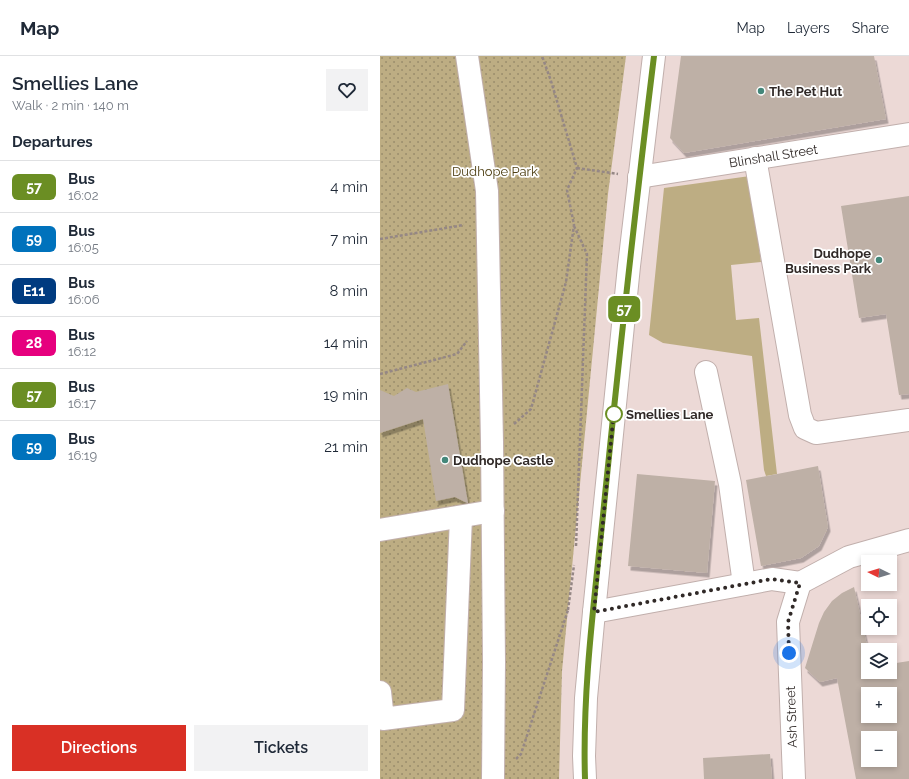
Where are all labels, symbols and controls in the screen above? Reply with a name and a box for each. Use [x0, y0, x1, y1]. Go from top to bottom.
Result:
text: Map [20, 17, 59, 39]
text: Map [737, 20, 765, 36]
text: Layers [787, 20, 830, 36]
text: Share [852, 20, 889, 36]
button: heart [326, 69, 368, 111]
text: Smellies Lane [12, 72, 138, 94]
place label: The Pet Hut [769, 84, 842, 99]
marker: The Pet Hut [756, 86, 766, 96]
text: Walk · 2 min · 140 m [12, 98, 129, 113]
text: Departures [12, 133, 93, 151]
street label: Blinshall Street [728, 142, 820, 171]
park label: Dudhope Park [452, 164, 538, 179]
text: Bus [68, 170, 95, 188]
text: 4 min [330, 178, 368, 196]
text: 57 [26, 179, 42, 195]
text: 16:02 [68, 188, 99, 203]
text: Bus [68, 222, 95, 240]
text: 7 min [330, 230, 368, 248]
text: 59 [26, 231, 42, 247]
text: 16:05 [68, 240, 99, 255]
place label: Dudhope Business Park [785, 246, 872, 276]
marker: Dudhope Business Park [874, 255, 884, 265]
text: Bus [68, 274, 95, 292]
text: 8 min [329, 282, 368, 300]
text: E11 [23, 283, 45, 299]
text: 16:06 [68, 292, 100, 307]
line badge: 57 [606, 296, 642, 322]
text: 57 [616, 301, 632, 317]
text: Bus [68, 326, 95, 344]
text: 14 min [324, 334, 368, 352]
text: 28 [26, 335, 42, 351]
text: 16:12 [68, 344, 96, 359]
text: Bus [68, 378, 95, 396]
text: 19 min [323, 386, 368, 404]
text: 57 [26, 387, 42, 403]
text: 16:17 [68, 396, 96, 411]
marker: Smellies Lane [605, 405, 623, 423]
place label: Smellies Lane [626, 407, 714, 422]
text: Bus [68, 430, 95, 448]
text: 21 min [324, 438, 368, 456]
text: 59 [26, 439, 42, 455]
text: 16:19 [68, 448, 97, 463]
place label: Dudhope Castle [453, 453, 553, 468]
marker: Dudhope Castle [440, 455, 450, 465]
north arrow [861, 555, 897, 591]
map controls [861, 555, 897, 767]
button: locate [861, 599, 897, 635]
your location [779, 643, 799, 663]
button: layers [861, 643, 897, 679]
street label: Ash Street [783, 685, 800, 748]
button: + [861, 687, 897, 723]
button: Directions [12, 725, 186, 771]
button: Tickets [194, 725, 368, 771]
button: − [861, 731, 897, 767]

